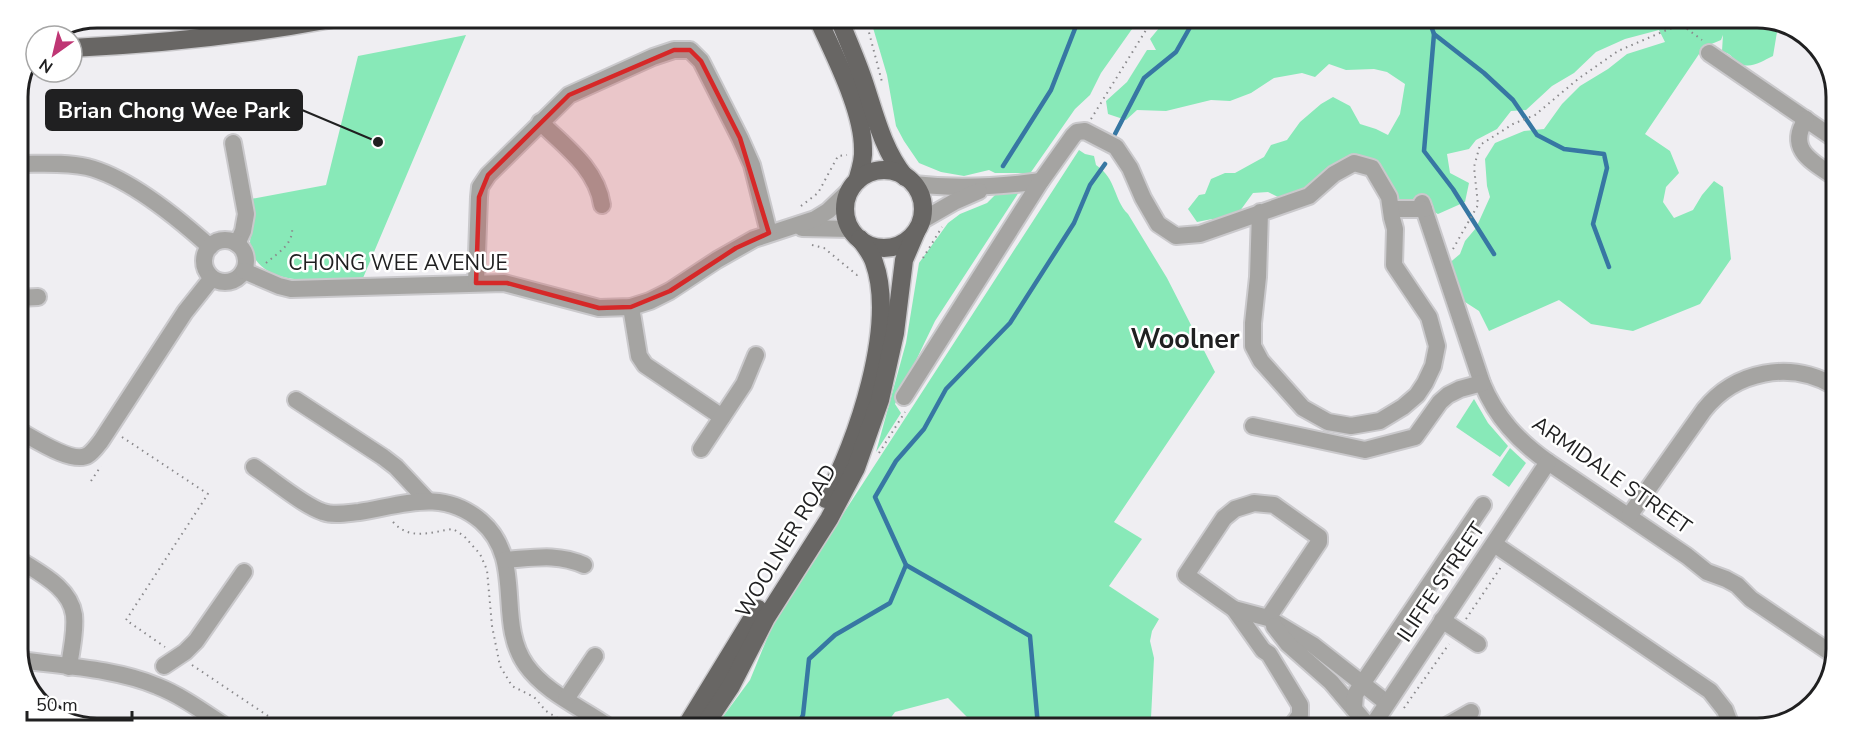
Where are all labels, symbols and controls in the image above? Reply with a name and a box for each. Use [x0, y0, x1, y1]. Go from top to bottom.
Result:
north arrow [24, 24, 84, 84]
text: N [35, 53, 57, 78]
callout: Brian Chong Wee Park [46, 90, 302, 130]
text: Brian Chong Wee Park [58, 96, 291, 126]
street label: CHONG WEE AVENUE [288, 249, 508, 277]
district label: Woolner [1130, 321, 1240, 358]
street label: ARMIDALE STREET [1527, 409, 1698, 541]
street label: WOOLNER ROAD [729, 459, 843, 623]
street label: ILIFFE STREET [1391, 516, 1492, 647]
scale bar [27, 684, 132, 722]
text: 50 m [36, 693, 78, 717]

